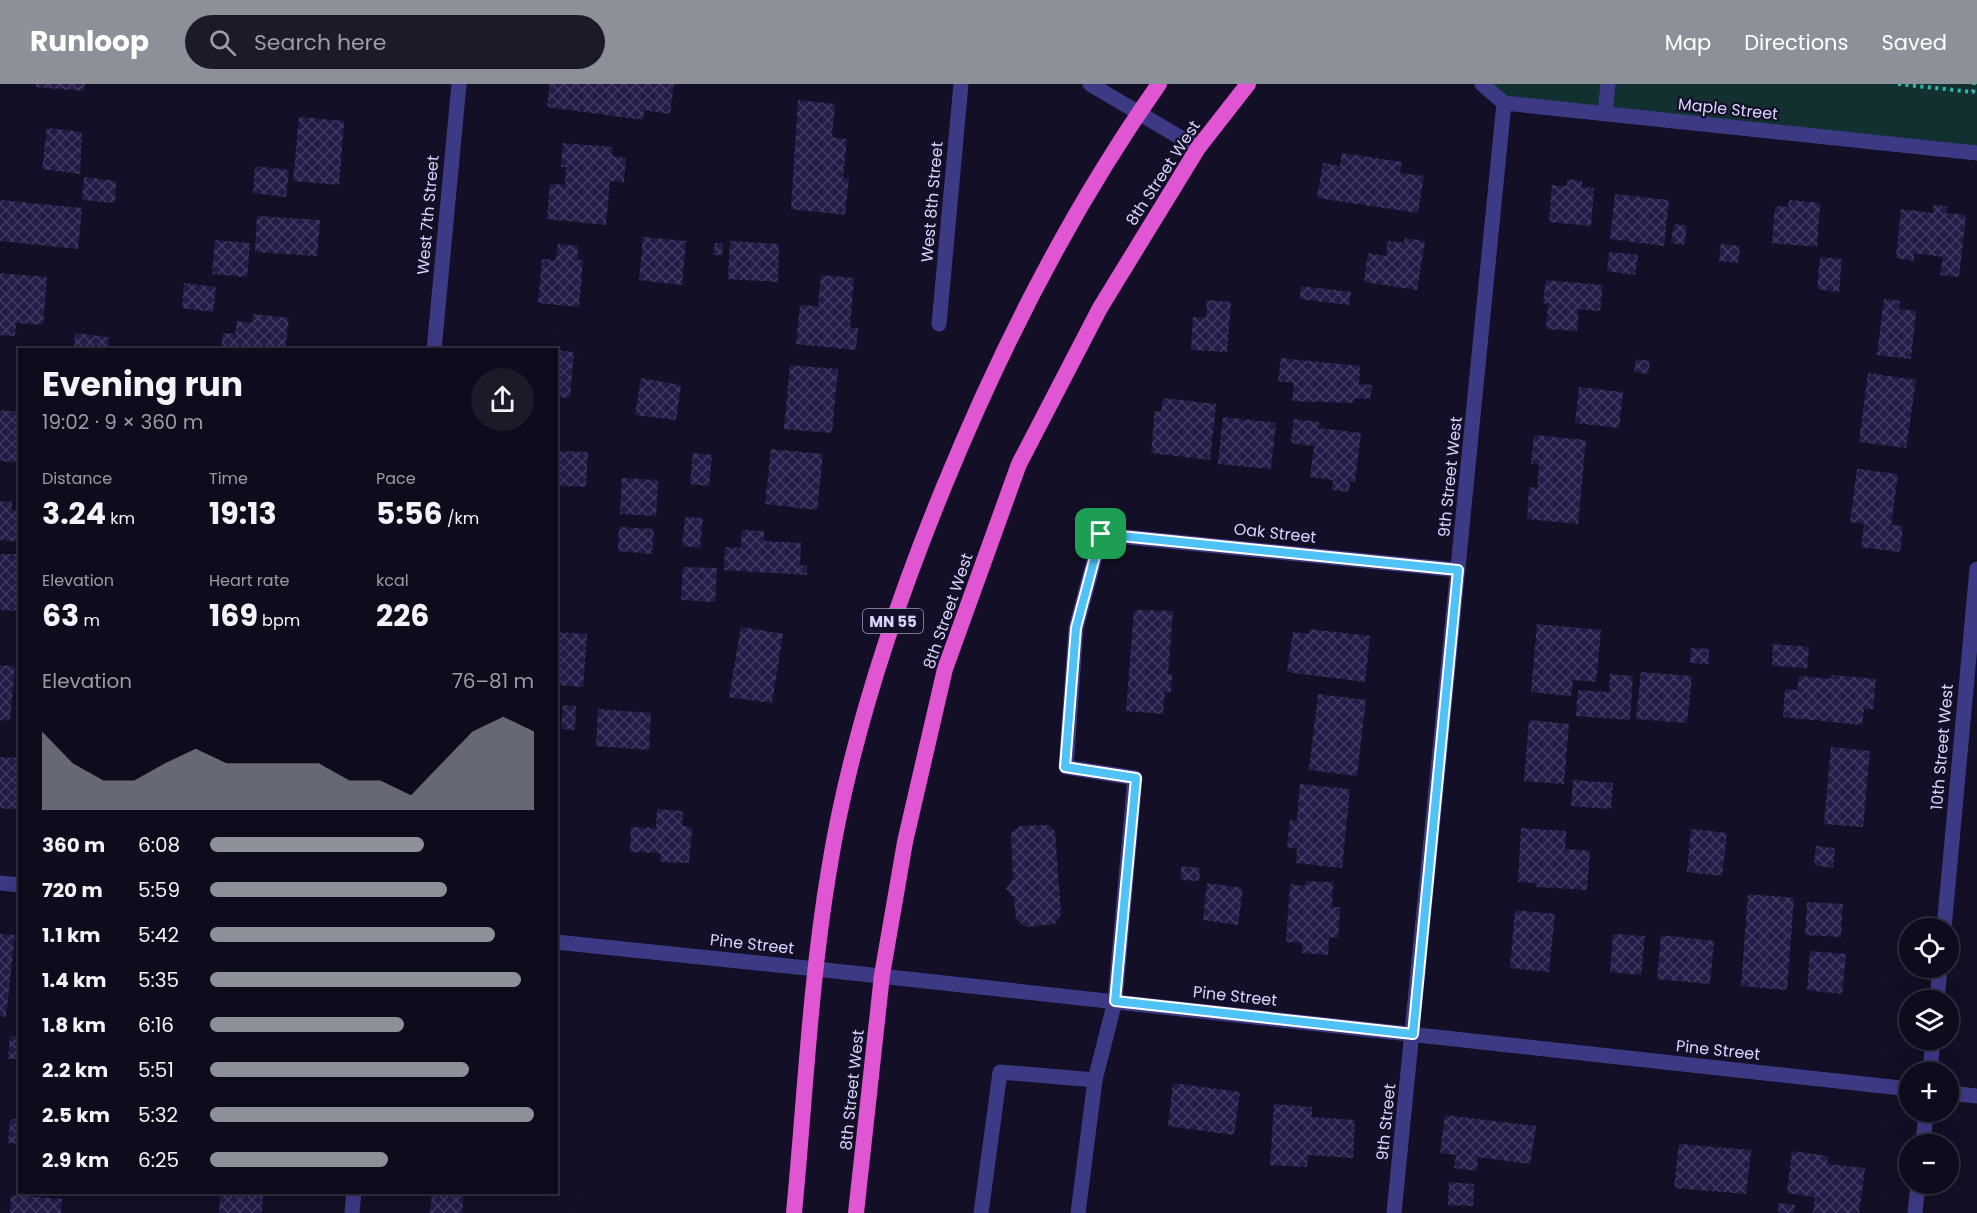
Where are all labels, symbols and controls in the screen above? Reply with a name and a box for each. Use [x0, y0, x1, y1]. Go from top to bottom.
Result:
search box [185, 15, 605, 69]
text: Runloop [30, 22, 149, 61]
icon: search [206, 26, 239, 59]
text: Search here [254, 27, 386, 58]
text: Map [1665, 28, 1711, 57]
text: Directions [1744, 28, 1848, 57]
text: Saved [1881, 28, 1947, 57]
street label: Maple Street [1677, 92, 1779, 126]
street label: 8th Street West [1120, 116, 1206, 230]
street label: West 8th Street [915, 140, 949, 263]
street label: West 7th Street [411, 154, 445, 276]
text: Evening run [42, 361, 243, 408]
button: share [471, 368, 534, 431]
text: 19:02 · 9 × 360 m [42, 408, 203, 436]
street label: 9th Street West [1432, 415, 1468, 538]
text: Distance [42, 467, 112, 490]
text: Time [209, 467, 248, 490]
text: Pace [376, 467, 416, 490]
text: 3.24 [42, 492, 106, 535]
text: 19:13 [209, 492, 277, 535]
text: 5:56 [376, 492, 443, 535]
text: km [106, 507, 135, 530]
text: /km [443, 507, 479, 530]
pin [1075, 508, 1126, 559]
icon: arrive [1084, 517, 1117, 550]
street label: Oak Street [1233, 517, 1318, 549]
street label: 8th Street West [917, 550, 979, 672]
text: Elevation [42, 569, 114, 592]
text: Heart rate [209, 569, 289, 592]
text: kcal [376, 569, 409, 592]
text: 63 [42, 594, 79, 637]
text: 169 [209, 594, 258, 637]
text: 226 [376, 594, 429, 637]
text: m [79, 609, 100, 632]
text: bpm [258, 609, 300, 632]
road number: MN 55 [863, 609, 923, 633]
text: Elevation [42, 667, 132, 695]
text: 76–81 m [452, 667, 534, 695]
street label: 10th Street West [1925, 683, 1959, 811]
text: 360 m [42, 831, 105, 859]
text: 6:08 [138, 831, 180, 859]
text: 720 m [42, 876, 103, 904]
text: 5:59 [138, 876, 180, 904]
map controls [1899, 918, 1959, 1194]
button: locate [1899, 918, 1959, 978]
text: 1.1 km [42, 921, 100, 949]
text: 5:42 [138, 921, 179, 949]
street label: Pine Street [709, 928, 795, 960]
text: 1.4 km [42, 966, 106, 994]
text: 5:35 [138, 966, 179, 994]
street label: Pine Street [1192, 980, 1278, 1012]
button: layers [1899, 990, 1959, 1050]
text: 1.8 km [42, 1011, 106, 1039]
text: 6:16 [138, 1011, 174, 1039]
street label: 8th Street West [834, 1028, 870, 1152]
street label: Pine Street [1675, 1034, 1761, 1066]
text: 2.2 km [42, 1056, 108, 1084]
text: 5:51 [138, 1056, 174, 1084]
button: + [1899, 1062, 1959, 1122]
street label: 9th Street [1371, 1082, 1401, 1162]
text: 2.5 km [42, 1101, 110, 1129]
text: 5:32 [138, 1101, 178, 1129]
button: − [1899, 1134, 1959, 1194]
text: 2.9 km [42, 1146, 109, 1174]
text: 6:25 [138, 1146, 179, 1174]

